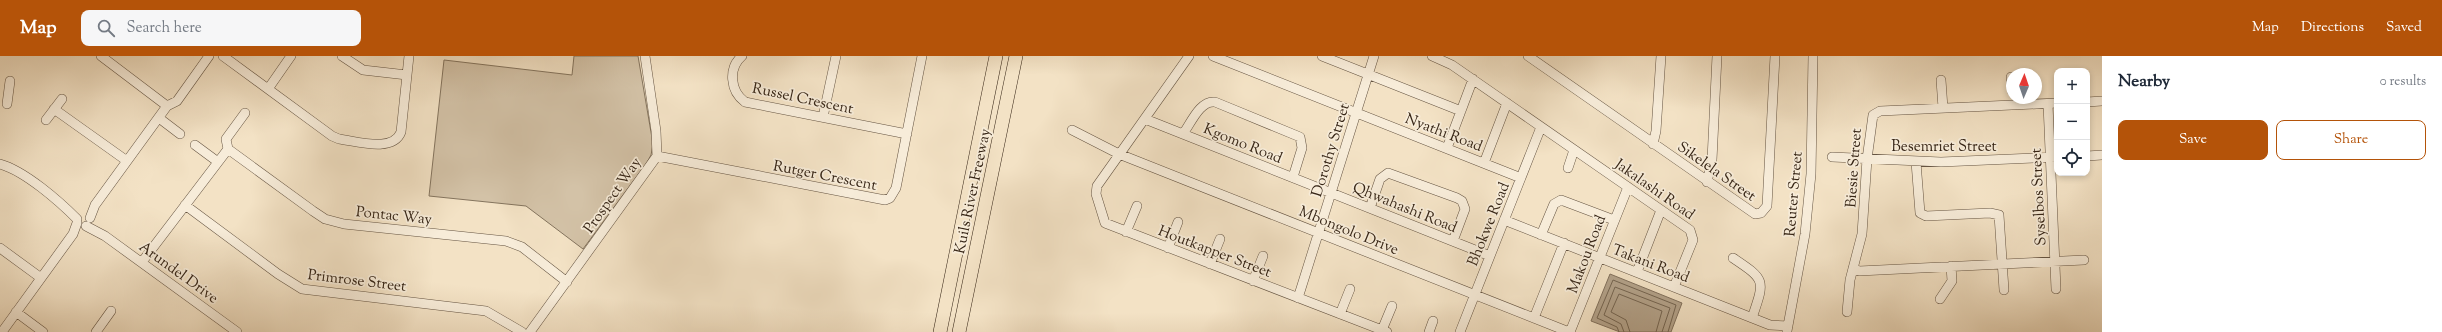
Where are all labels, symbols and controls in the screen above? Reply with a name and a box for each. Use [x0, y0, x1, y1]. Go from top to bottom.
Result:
search box [81, 10, 361, 46]
text: Map [20, 15, 57, 42]
icon: search [95, 17, 117, 39]
text: Search here [127, 18, 202, 39]
text: Map [2252, 18, 2279, 38]
text: Directions [2301, 18, 2364, 38]
text: Saved [2386, 18, 2422, 38]
north arrow [2006, 68, 2042, 104]
map controls [2054, 68, 2090, 176]
button: + [2054, 68, 2090, 104]
text: Nearby [2118, 70, 2170, 94]
text: 0 results [2380, 73, 2426, 91]
street label: Russel Crescent [750, 78, 855, 120]
street label: Dorothy Street [1307, 101, 1356, 200]
button: − [2054, 104, 2090, 140]
street label: Nyathi Road [1402, 109, 1486, 158]
street label: Kgomo Road [1200, 119, 1286, 170]
button: Save [2118, 120, 2268, 160]
button: Share [2276, 120, 2426, 160]
street label: Kuils River Freeway [950, 126, 997, 256]
street label: Biesie Street [1841, 128, 1868, 209]
street label: Sikelela Street [1672, 137, 1760, 207]
street label: Besemriet Street [1891, 137, 1997, 158]
button: locate [2054, 140, 2090, 176]
street label: Syselbos Street [2026, 148, 2053, 246]
street label: Reuter Street [1780, 151, 1809, 238]
street label: Prospect Way [579, 153, 647, 238]
street label: Jakalashi Road [1609, 154, 1699, 226]
street label: Rutger Crescent [771, 156, 878, 197]
street label: Qhwahashi Road [1349, 178, 1460, 239]
street label: Bhokwe Road [1463, 179, 1516, 270]
street label: Pontac Way [355, 202, 434, 231]
street label: Mbongolo Drive [1295, 202, 1402, 261]
street label: Makou Road [1563, 212, 1612, 297]
street label: Houtkapper Street [1155, 221, 1274, 284]
street label: Arundel Drive [134, 237, 222, 309]
street label: Takani Road [1609, 240, 1693, 289]
street label: Primrose Street [306, 265, 407, 298]

